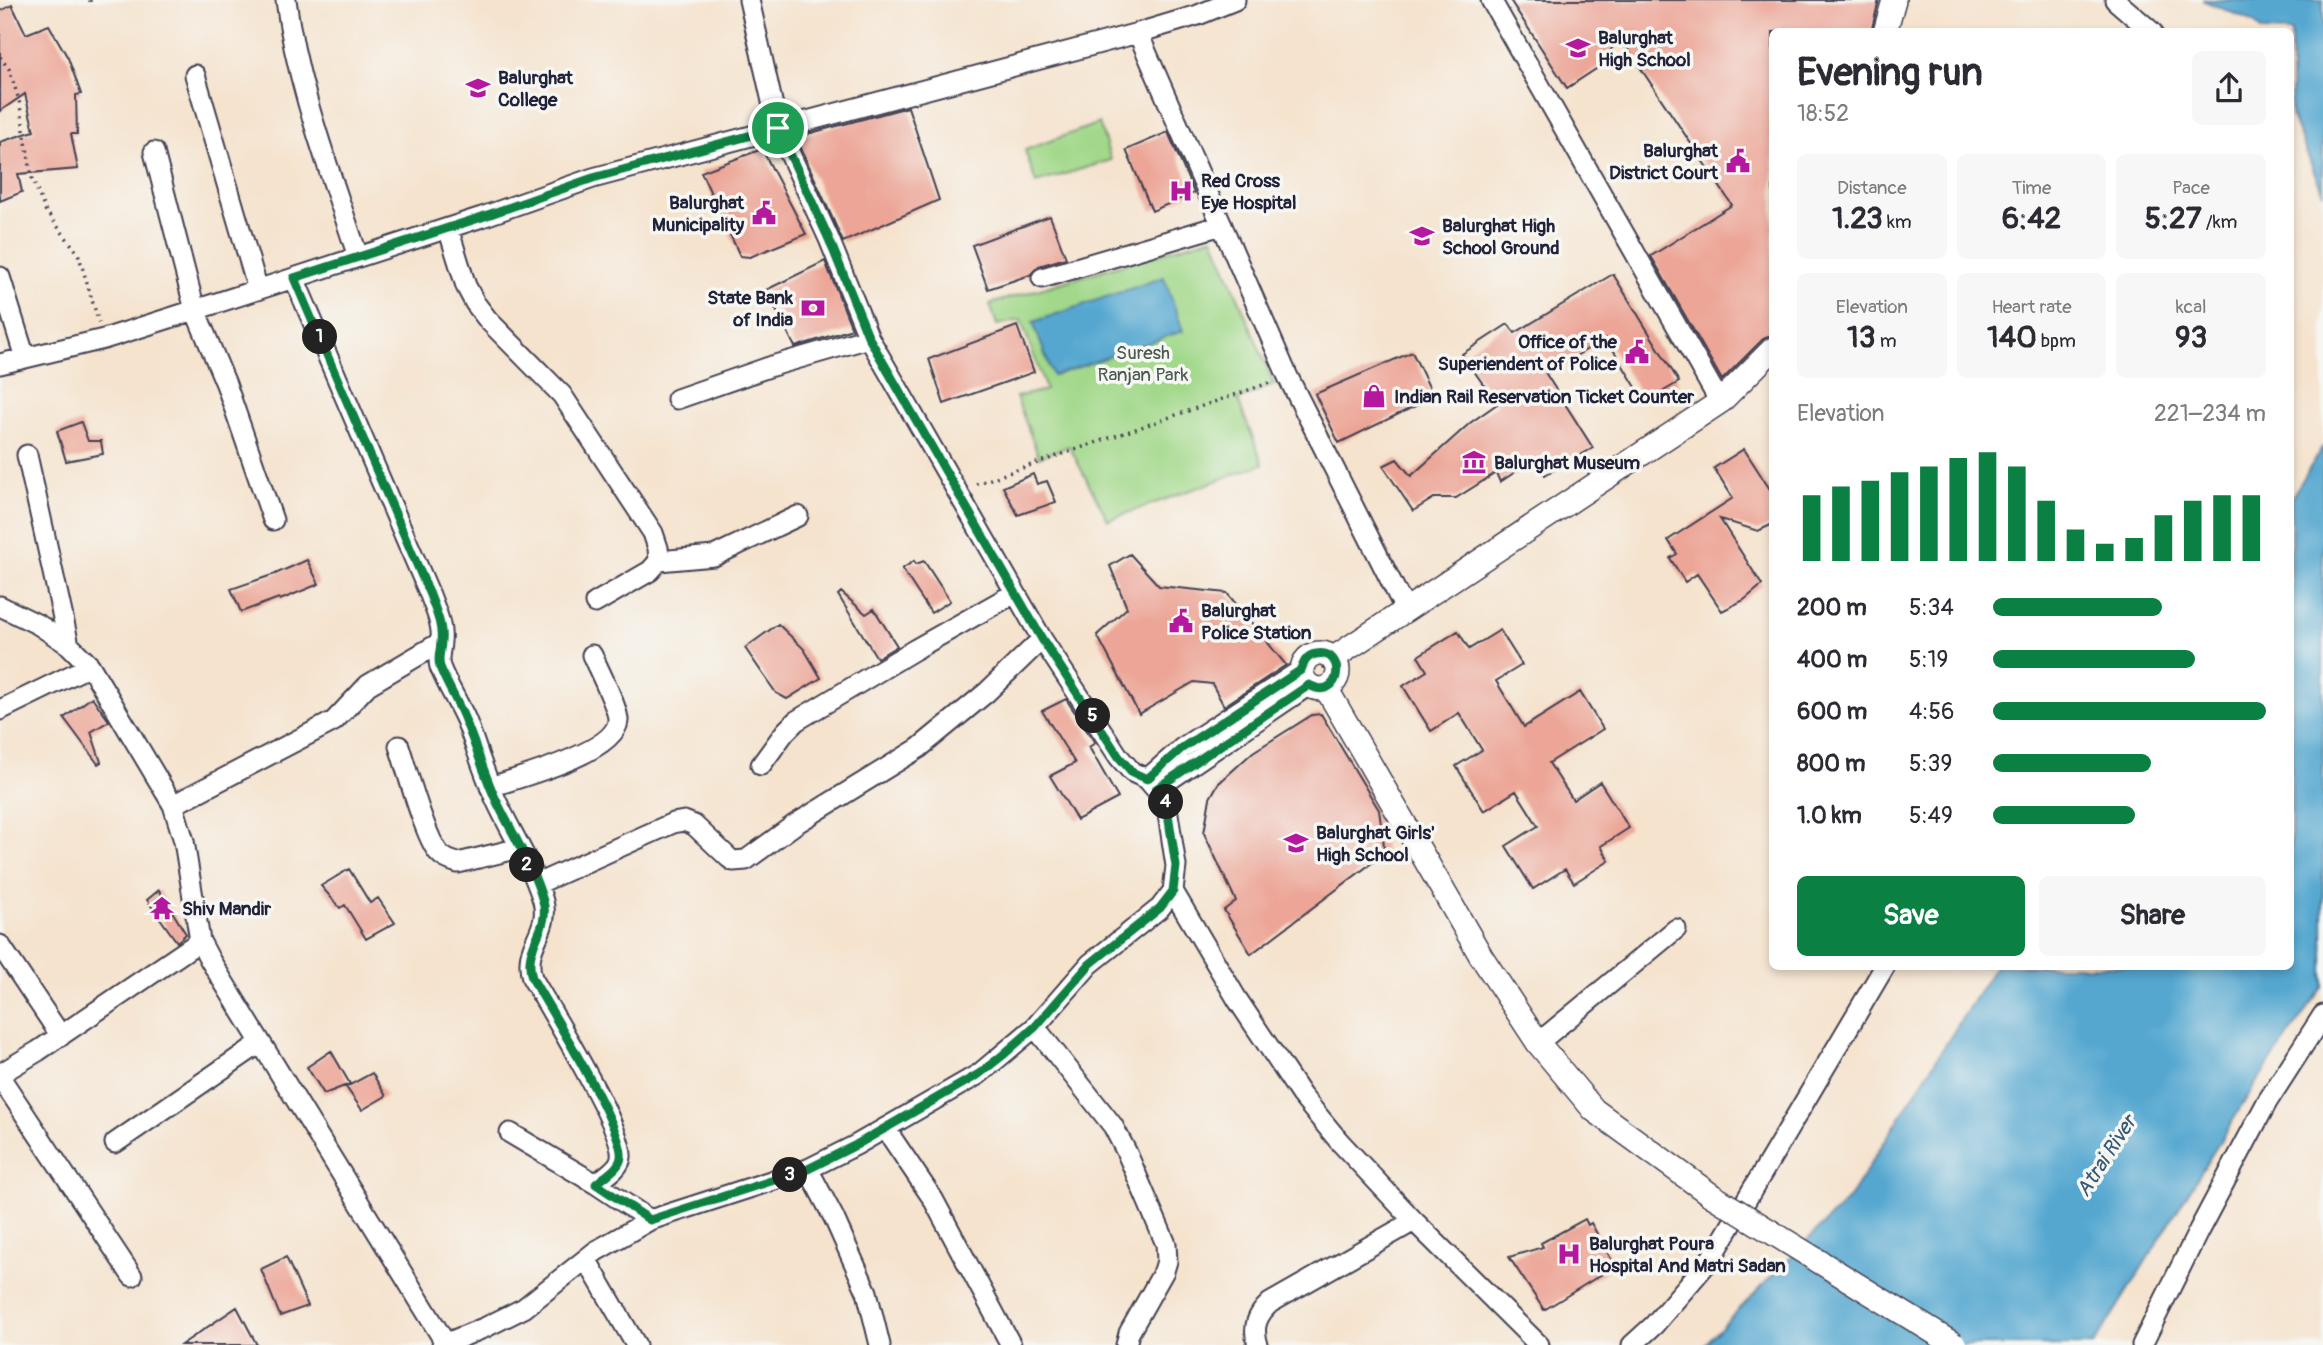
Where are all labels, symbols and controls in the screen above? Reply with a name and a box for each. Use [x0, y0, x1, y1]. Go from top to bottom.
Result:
place label: Balurghat High School [1598, 26, 1691, 72]
school or university icon: Balurghat High School [1564, 34, 1592, 62]
text: Evening run [1797, 49, 1983, 97]
button: share [2192, 51, 2266, 125]
place label: Balurghat College [498, 66, 574, 112]
school or university icon: Balurghat College [464, 74, 492, 102]
pin [748, 98, 808, 158]
text: 18:52 [1797, 99, 1849, 128]
icon: arrive [759, 109, 797, 147]
place label: Balurghat District Court [1609, 139, 1719, 185]
public building icon: Balurghat District Court [1724, 147, 1752, 175]
place label: Red Cross Eye Hospital [1201, 169, 1296, 215]
text: Distance [1837, 176, 1907, 200]
text: Time [2012, 176, 2051, 200]
text: Pace [2172, 176, 2210, 200]
hospital icon: Red Cross Eye Hospital [1167, 177, 1195, 205]
place label: Balurghat Municipality [652, 191, 745, 237]
public building icon: Balurghat Municipality [750, 199, 778, 227]
text: 1.23 [1832, 200, 1883, 237]
text: 6:42 [2002, 200, 2061, 237]
text: 5:27 [2145, 200, 2202, 237]
text: km [1883, 210, 1912, 234]
text: /km [2202, 210, 2238, 234]
place label: Balurghat High School Ground [1442, 214, 1560, 260]
school or university icon: Balurghat High School Ground [1408, 222, 1436, 250]
place label: State Bank of India [707, 286, 794, 332]
bank icon: State Bank of India [799, 294, 827, 322]
text: Elevation [1836, 295, 1908, 319]
text: Heart rate [1991, 295, 2072, 319]
text: kcal [2176, 295, 2207, 319]
text: 13 [1847, 319, 1876, 356]
text: 140 [1987, 319, 2037, 356]
text: 93 [2175, 319, 2207, 356]
pin: 1 [302, 320, 338, 354]
text: 1 [316, 324, 323, 348]
text: m [1876, 329, 1897, 353]
text: bpm [2037, 329, 2076, 353]
place label: Office of the Superiendent of Police [1438, 330, 1618, 376]
public building icon: Office of the Superiendent of Police [1623, 338, 1651, 366]
park label: Suresh Ranjan Park [1098, 341, 1188, 387]
shop icon: Indian Rail Reservation Ticket Counter [1360, 382, 1388, 410]
place label: Indian Rail Reservation Ticket Counter [1394, 385, 1694, 409]
text: Elevation [1797, 399, 1885, 428]
text: 221–234 m [2154, 399, 2266, 428]
museum icon: Balurghat Museum [1460, 448, 1488, 476]
place label: Balurghat Museum [1494, 451, 1640, 475]
text: 200 m [1797, 593, 1867, 622]
text: 5:34 [1909, 593, 1954, 622]
place label: Balurghat Police Station [1201, 599, 1312, 645]
public building icon: Balurghat Police Station [1167, 607, 1195, 635]
text: 400 m [1797, 645, 1867, 674]
text: 5:19 [1909, 645, 1948, 674]
text: 600 m [1797, 697, 1867, 726]
text: 4:56 [1909, 697, 1954, 726]
pin: 5 [1076, 698, 1110, 734]
text: 5 [1087, 703, 1098, 727]
text: 800 m [1797, 749, 1865, 778]
text: 5:39 [1909, 749, 1952, 778]
pin: 4 [1148, 784, 1184, 820]
text: 4 [1160, 789, 1171, 813]
text: 1.0 km [1797, 801, 1862, 830]
text: 5:49 [1909, 801, 1953, 830]
place label: Balurghat Girls' High School [1316, 821, 1435, 867]
school or university icon: Balurghat Girls' High School [1282, 829, 1310, 857]
pin: 2 [510, 848, 544, 882]
text: 2 [521, 852, 532, 876]
button: Save [1797, 876, 2025, 956]
button: Share [2039, 876, 2266, 956]
temple icon: Shiv Mandir [148, 894, 176, 922]
place label: Shiv Mandir [182, 897, 271, 921]
water label: Atrai River [2070, 1108, 2144, 1202]
pin: 3 [772, 1158, 808, 1192]
text: 3 [784, 1162, 795, 1186]
place label: Balurghat Poura Hospital And Matri Sadan [1589, 1232, 1786, 1278]
hospital icon: Balurghat Poura Hospital And Matri Sadan [1555, 1240, 1583, 1268]

